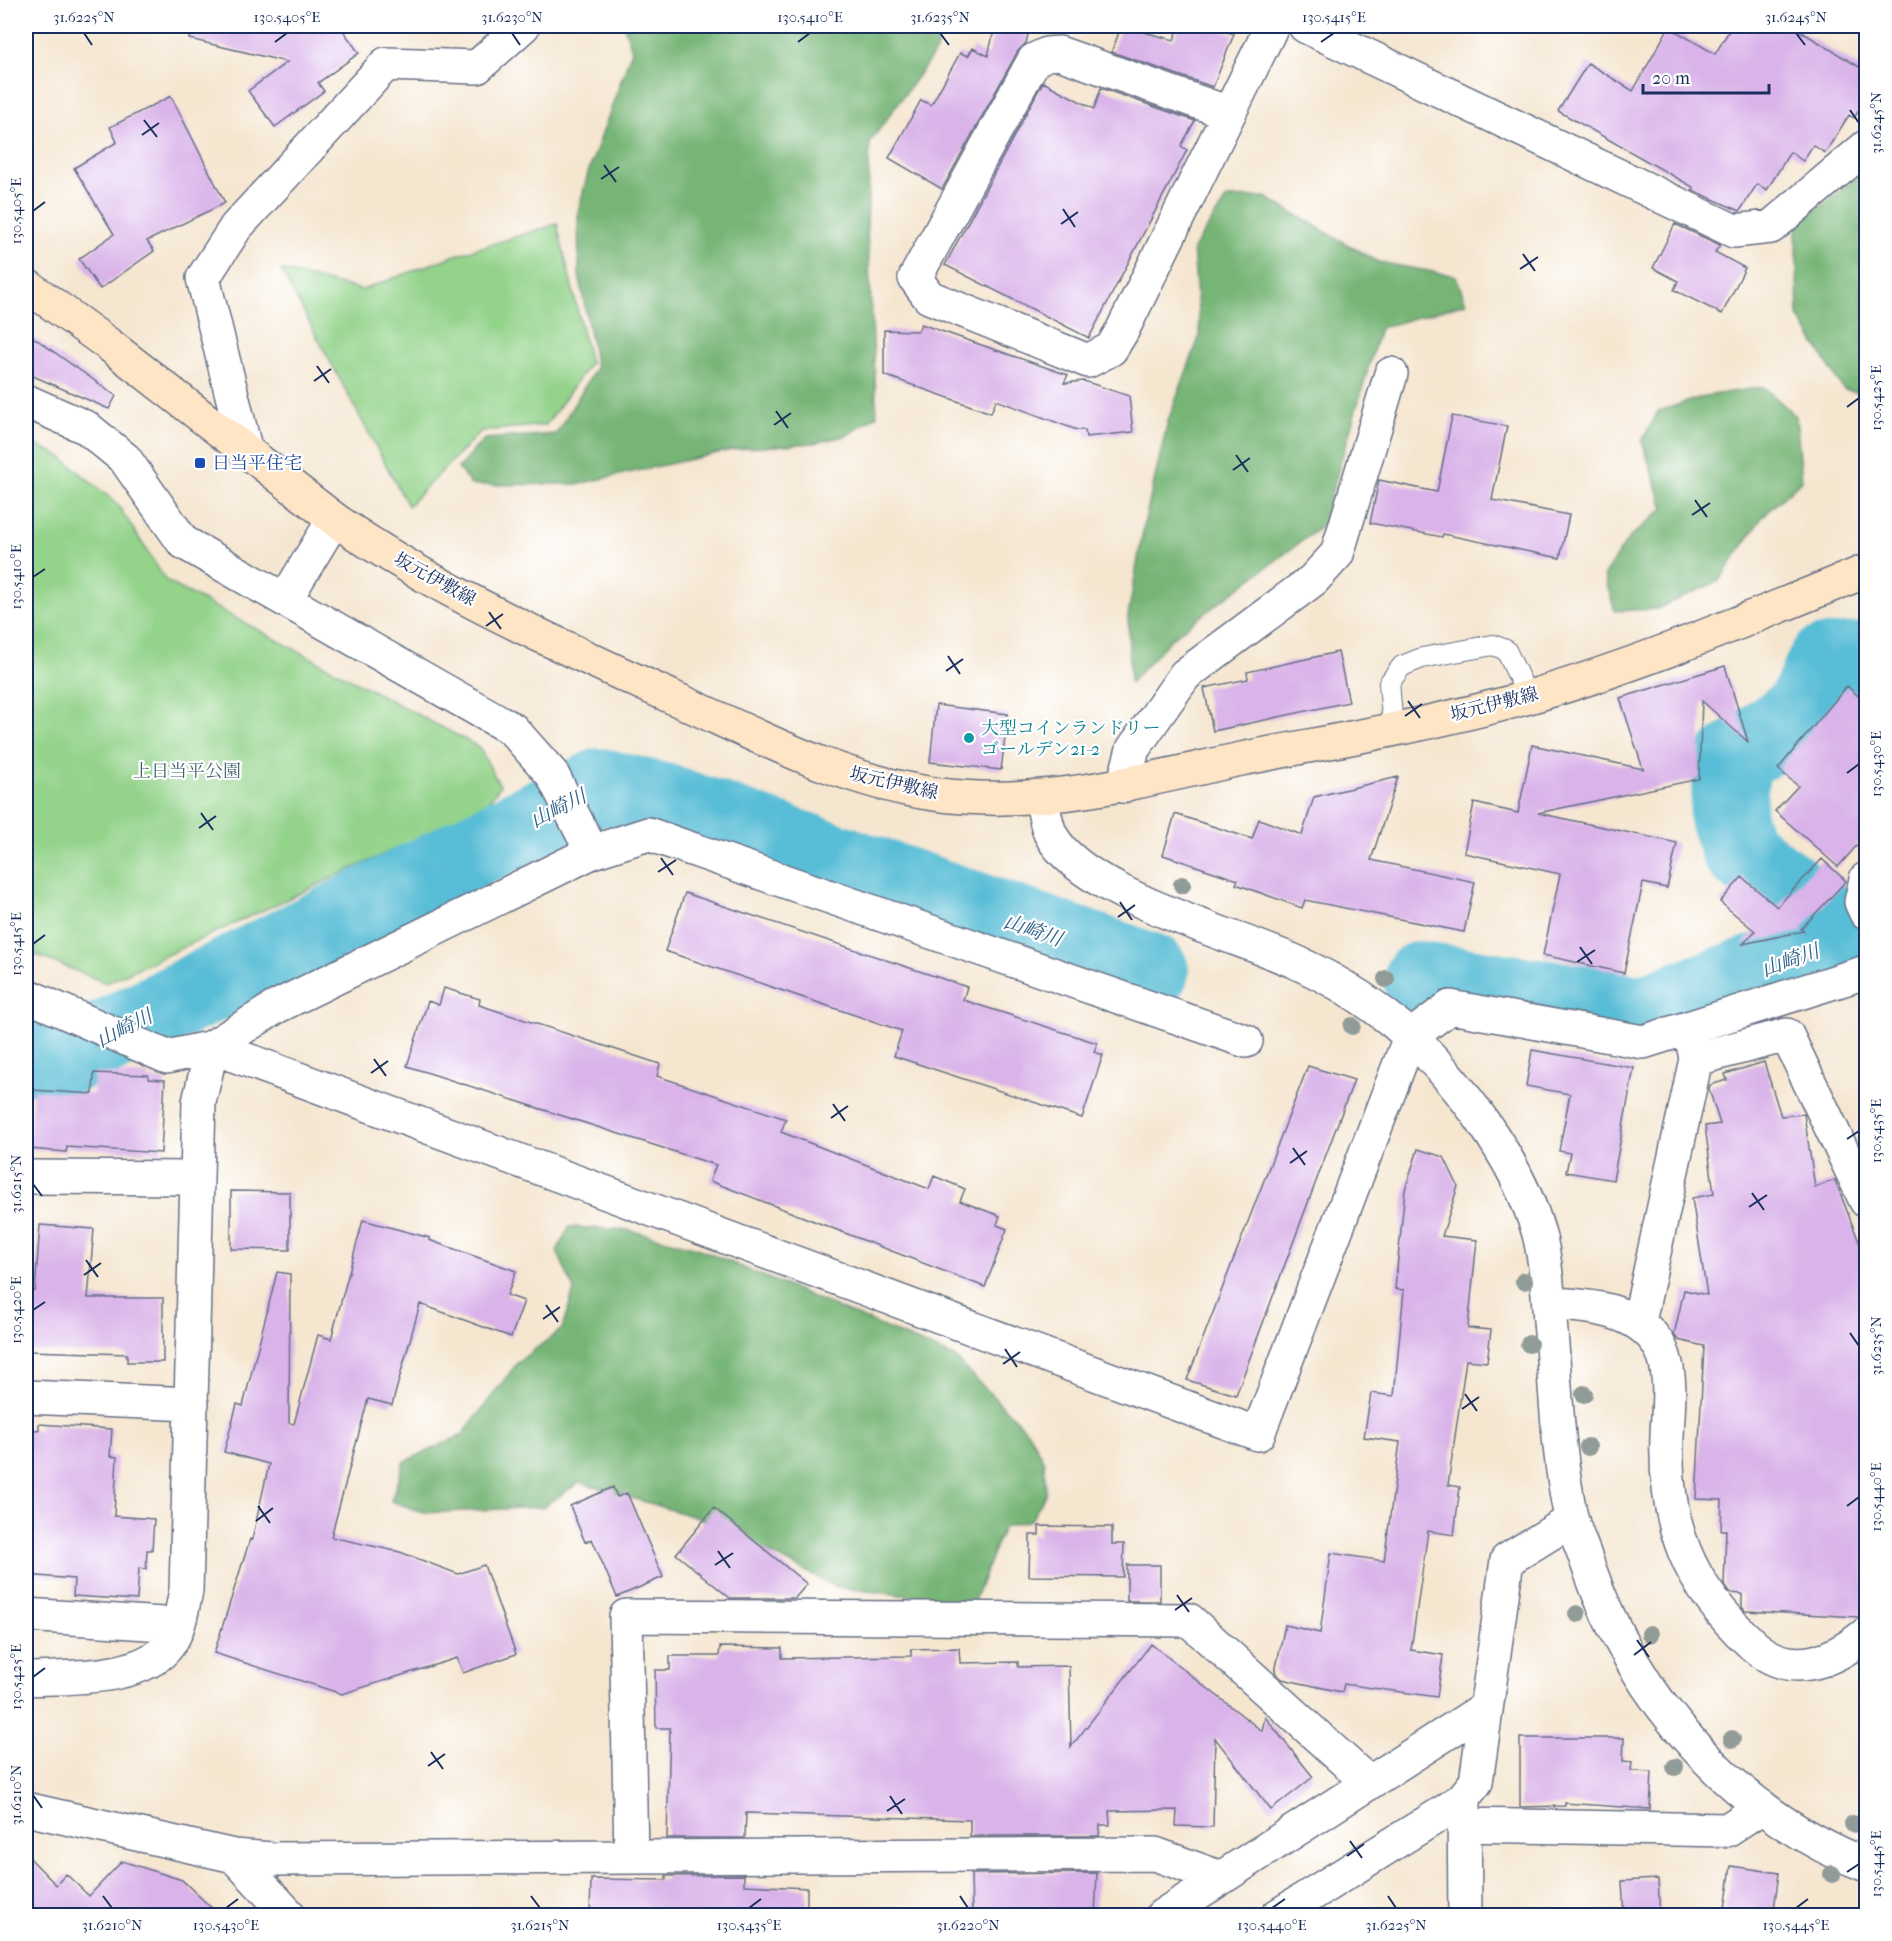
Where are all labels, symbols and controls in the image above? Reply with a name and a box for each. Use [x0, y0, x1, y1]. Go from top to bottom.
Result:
text: 31.6225°N [53, 8, 115, 26]
text: 130.5405°E [254, 8, 320, 26]
text: 31.6230°N [481, 8, 543, 26]
text: 130.5410°E [777, 8, 843, 26]
text: 31.6235°N [910, 8, 970, 26]
text: 130.5415°E [1302, 8, 1366, 26]
text: 31.6245°N [1765, 8, 1828, 26]
scale bar [1643, 57, 1769, 95]
text: 20 m [1652, 68, 1690, 89]
text: 31.6245°N [1867, 91, 1885, 154]
text: 130.5405°E [7, 178, 25, 244]
text: 130.5425°E [1867, 365, 1885, 431]
place label: 日当平住宅 [212, 453, 302, 474]
marker: 日当平住宅 [193, 456, 207, 470]
text: 130.5410°E [7, 544, 25, 610]
street label: 坂元伊敷線 [390, 548, 479, 610]
street label: 坂元伊敷線 [1448, 683, 1540, 726]
place label: 大型コインランドリー ゴールデン21-2 [981, 718, 1160, 760]
marker: 大型コインランドリー ゴールデン21-2 [962, 731, 976, 745]
text: 130.5430°E [1867, 731, 1885, 797]
park label: 上日当平公園 [133, 761, 241, 782]
street label: 坂元伊敷線 [848, 763, 940, 804]
water label: 山崎川 [526, 784, 592, 832]
water label: 山崎川 [1001, 910, 1067, 952]
text: 130.5415°E [7, 912, 25, 976]
water label: 山崎川 [1758, 939, 1824, 982]
water label: 山崎川 [92, 1004, 158, 1052]
text: 130.5435°E [1867, 1099, 1885, 1163]
text: 31.6215°N [7, 1154, 25, 1213]
text: 130.5420°E [7, 1276, 25, 1344]
text: 31.6235°N [1867, 1316, 1885, 1376]
text: 130.5440°E [1867, 1462, 1885, 1532]
text: 130.5425°E [7, 1644, 25, 1710]
text: 31.6210°N [7, 1764, 25, 1825]
text: 130.5445°E [1867, 1830, 1885, 1898]
text: 31.6210°N [82, 1916, 143, 1934]
text: 130.5430°E [193, 1916, 259, 1934]
text: 31.6215°N [511, 1916, 570, 1934]
text: 130.5435°E [717, 1916, 781, 1934]
text: 31.6220°N [936, 1916, 1000, 1934]
text: 130.5440°E [1237, 1916, 1307, 1934]
text: 31.6225°N [1365, 1916, 1427, 1934]
text: 130.5445°E [1762, 1916, 1830, 1934]

